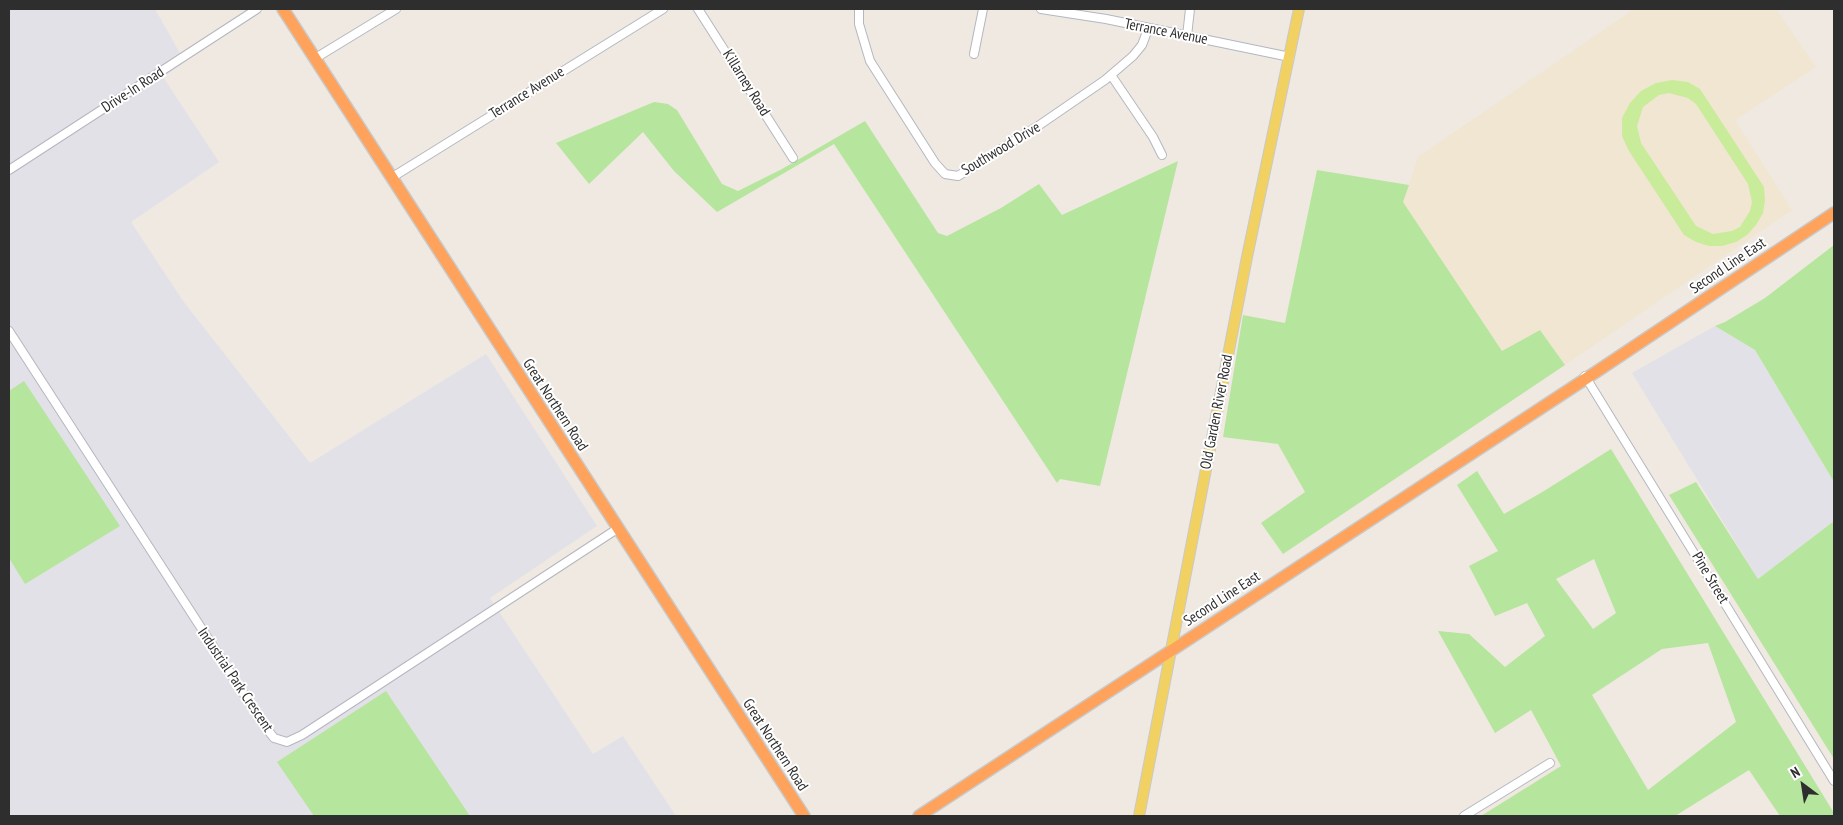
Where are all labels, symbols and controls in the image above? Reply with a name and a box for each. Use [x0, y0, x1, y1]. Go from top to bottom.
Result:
street label: Terrance Avenue [1123, 15, 1209, 49]
street label: Killarney Road [719, 47, 773, 119]
street label: Drive-In Road [99, 63, 167, 117]
street label: Terrance Avenue [486, 63, 568, 123]
street label: Southwood Drive [958, 118, 1044, 180]
street label: Second Line East [1687, 234, 1769, 298]
street label: Old Garden River Road [1197, 353, 1237, 471]
street label: Great Northern Road [518, 355, 592, 455]
street label: Pine Street [1688, 549, 1732, 607]
street label: Second Line East [1180, 568, 1264, 630]
street label: Industrial Park Crescent [193, 624, 277, 736]
street label: Great Northern Road [738, 695, 812, 795]
north arrow [1778, 760, 1828, 810]
text: N [1787, 762, 1803, 782]

